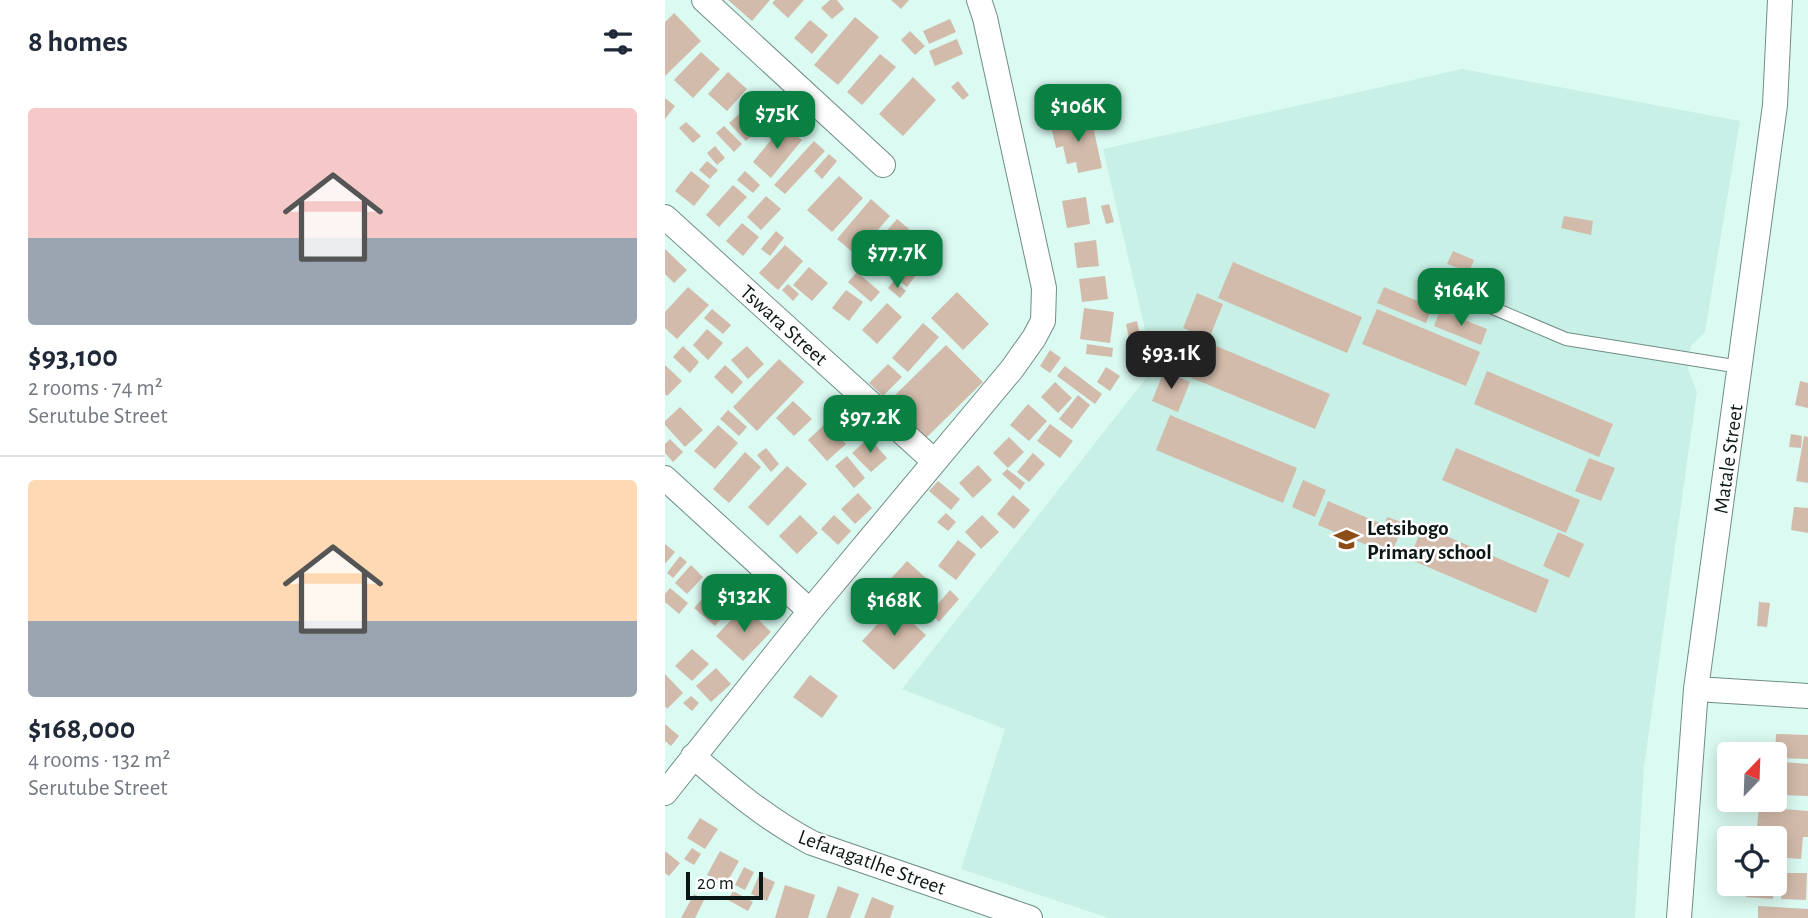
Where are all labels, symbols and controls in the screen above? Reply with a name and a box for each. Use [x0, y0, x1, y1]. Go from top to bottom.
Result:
icon: filters [599, 23, 637, 61]
text: 8 homes [28, 27, 128, 57]
pin: $106K [1029, 85, 1127, 144]
pin: $75K [736, 92, 818, 151]
text: $106K [1050, 95, 1106, 118]
text: $75K [755, 102, 799, 125]
icon: home [270, 154, 396, 280]
pin: $77.7K [840, 230, 954, 290]
text: $77.7K [868, 241, 926, 264]
pin: $164K [1412, 268, 1510, 328]
text: $164K [1434, 279, 1488, 302]
street label: Tswara Street [736, 281, 831, 370]
pin: $93.1K [1114, 332, 1228, 391]
text: $93,100 [28, 342, 118, 372]
text: $93.1K [1142, 342, 1200, 365]
text: 2 rooms · 74 m² [28, 377, 163, 400]
pin: $97.2K [813, 396, 927, 455]
street label: Matale Street [1710, 403, 1747, 515]
text: Serutube Street [28, 405, 168, 428]
text: $97.2K [840, 406, 900, 429]
place label: Letsibogo Primary school [1367, 518, 1492, 563]
icon: home [270, 526, 396, 652]
school or university icon: Letsibogo Primary school [1333, 526, 1361, 554]
pin: $132K [695, 574, 793, 634]
pin: $168K [845, 578, 943, 638]
text: $132K [718, 585, 770, 608]
text: $168K [867, 589, 921, 612]
text: $168,000 [28, 714, 135, 744]
north arrow [1717, 742, 1787, 812]
map controls [1717, 742, 1787, 896]
text: 4 rooms · 132 m² [28, 749, 170, 772]
text: Serutube Street [28, 777, 168, 800]
street label: Lefaragatlhe Street [795, 826, 949, 899]
button: locate [1717, 826, 1787, 896]
scale bar [686, 869, 763, 901]
text: 20 m [697, 874, 734, 893]

